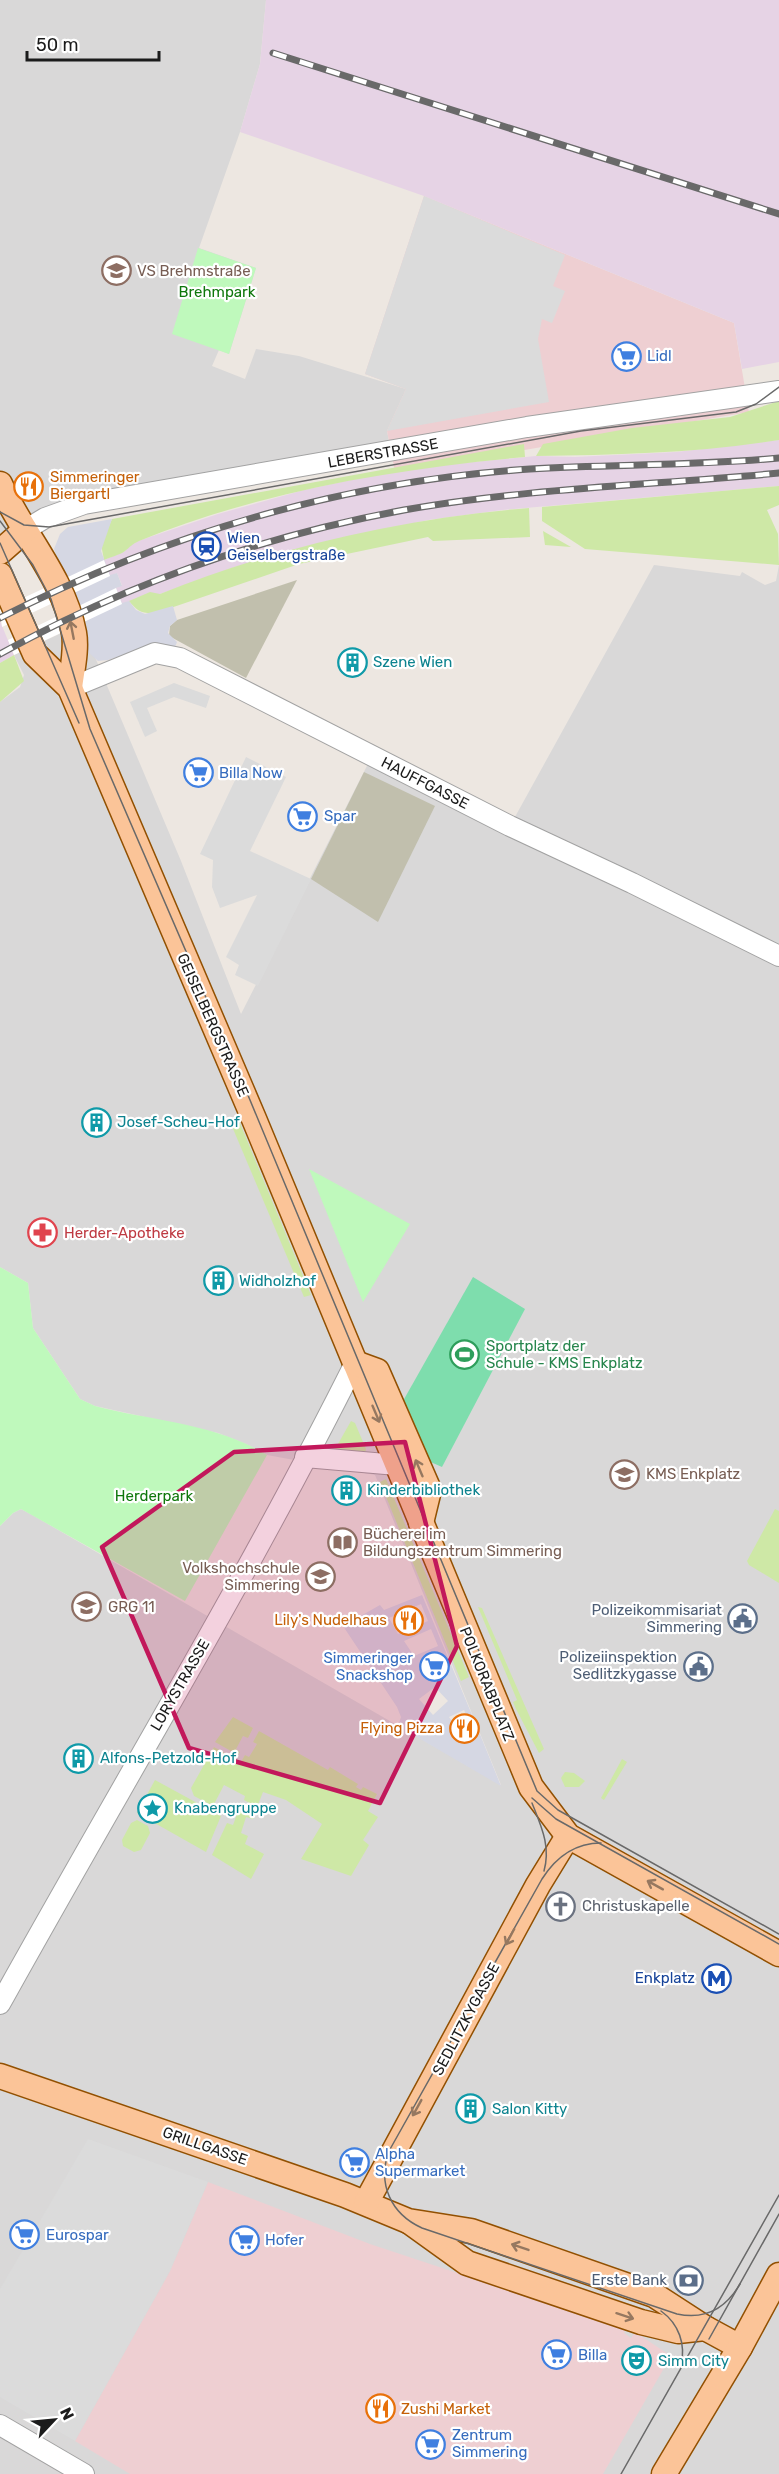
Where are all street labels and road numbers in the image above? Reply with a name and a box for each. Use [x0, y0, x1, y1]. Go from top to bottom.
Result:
street label: LEBERSTRASSE [326, 434, 440, 472]
street label: HAUFFGASSE [378, 753, 472, 813]
street label: GEISELBERGSTRASSE [173, 951, 253, 1099]
street label: POLKORABPLATZ [456, 1624, 518, 1744]
street label: LORYSTRASSE [147, 1636, 213, 1734]
street label: SEDLITZKYGASSE [429, 1960, 503, 2078]
street label: GRILLGASSE [160, 2123, 250, 2169]

